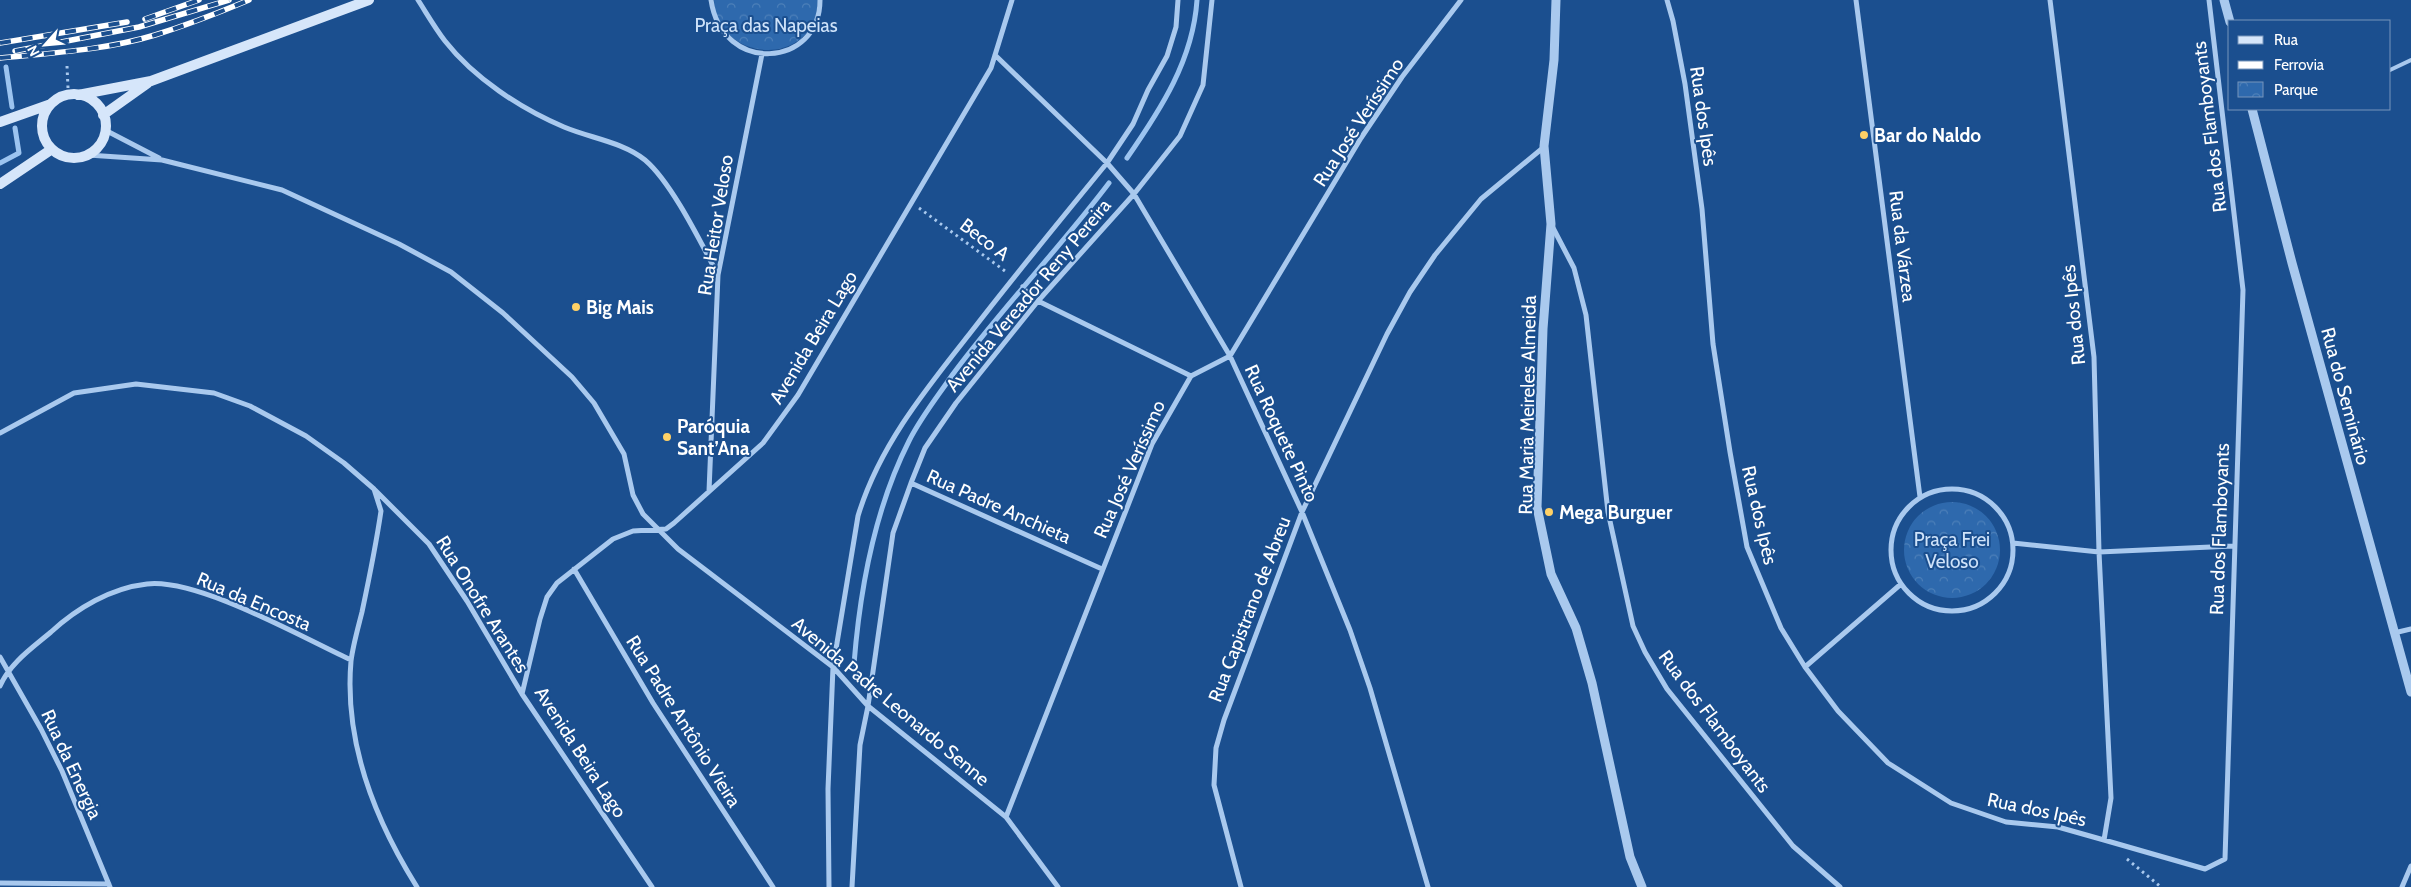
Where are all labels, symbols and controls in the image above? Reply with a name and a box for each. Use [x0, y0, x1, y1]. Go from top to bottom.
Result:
park label: Praça das Napeias [694, 14, 838, 37]
north arrow [20, 20, 70, 70]
legend [2228, 20, 2391, 110]
text: Rua [2274, 31, 2299, 49]
street label: Rua dos Flamboyants [2188, 40, 2231, 214]
text: N [23, 42, 44, 59]
street label: Rua José Veríssimo [1308, 54, 1409, 191]
text: Ferrovia [2274, 56, 2325, 74]
street label: Rua dos Ipês [1685, 65, 1722, 168]
text: Parque [2274, 81, 2318, 99]
place label: Bar do Naldo [1874, 124, 1981, 147]
marker: Bar do Naldo [1858, 129, 1870, 141]
street label: Rua Heitor Veloso [693, 153, 738, 297]
street label: Rua da Várzea [1884, 189, 1921, 303]
street label: Avenida Vereador Reny Pereira [941, 194, 1116, 396]
street label: Beco A [955, 213, 1014, 266]
street label: Rua dos Ipês [2057, 264, 2090, 366]
street label: Avenida Beira Lago [765, 266, 862, 408]
street label: Rua Maria Meireles Almeida [1514, 295, 1541, 515]
place label: Big Mais [586, 296, 654, 319]
marker: Big Mais [570, 301, 582, 313]
street label: Rua do Seminário [2316, 325, 2375, 467]
street label: Rua Roquete Pinto [1240, 361, 1323, 505]
street label: Rua José Veríssimo [1089, 397, 1170, 542]
place label: Paróquia Sant’Ana [677, 415, 750, 460]
marker: Paróquia Sant’Ana [661, 431, 673, 443]
street label: Rua dos Flamboyants [2205, 443, 2234, 615]
street label: Rua Padre Anchieta [923, 464, 1074, 549]
street label: Rua dos Ipês [1737, 464, 1782, 567]
place label: Mega Burguer [1559, 501, 1673, 524]
marker: Mega Burguer [1543, 506, 1555, 518]
street label: Rua Capistrano de Abreu [1203, 513, 1295, 705]
park label: Praça Frei Veloso [1914, 528, 1990, 573]
street label: Rua Onofre Arantes [431, 532, 534, 677]
street label: Rua da Encosta [193, 567, 314, 636]
street label: Avenida Padre Leonardo Senne [787, 612, 994, 791]
street label: Rua Padre Antônio Vieira [621, 631, 746, 811]
street label: Rua dos Flamboyants [1654, 646, 1776, 797]
street label: Avenida Beira Lago [530, 682, 631, 822]
street label: Rua da Energia [36, 706, 107, 823]
street label: Rua dos Ipês [1985, 788, 2089, 831]

